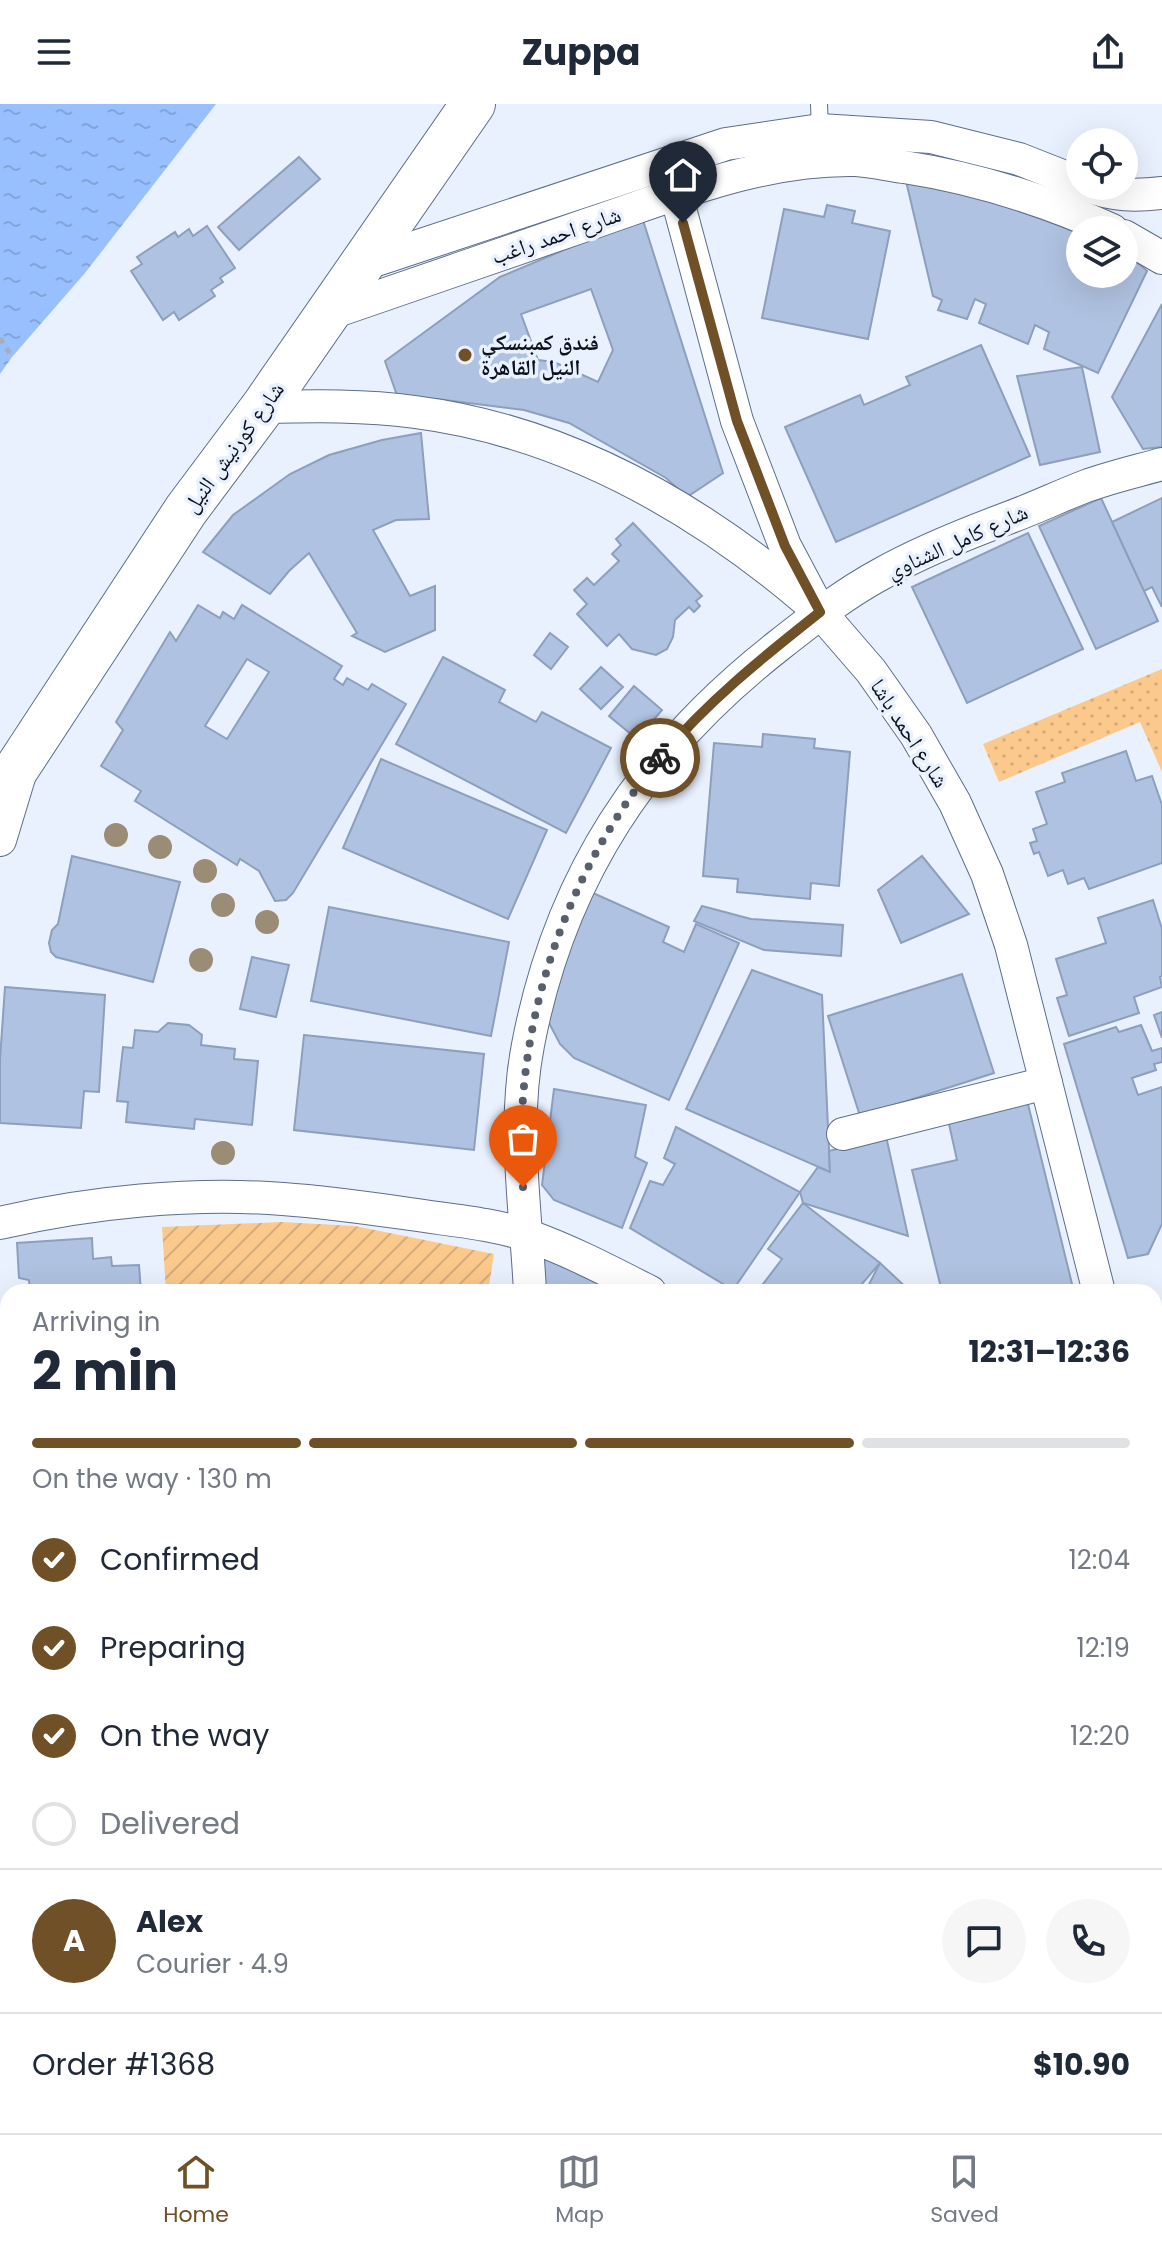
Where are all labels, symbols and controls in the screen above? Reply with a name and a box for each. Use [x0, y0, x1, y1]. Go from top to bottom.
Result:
text: Zuppa [521, 27, 641, 78]
icon: menu [32, 30, 76, 74]
icon: share [1086, 30, 1130, 74]
map controls [1066, 128, 1138, 288]
button: locate [1066, 128, 1138, 200]
pin [649, 141, 717, 223]
icon: home [661, 153, 705, 197]
street label: شارع احمد راغب [487, 199, 625, 272]
button: layers [1066, 216, 1138, 288]
place label: فندق كمبنسكي النيل القاهرة [481, 327, 599, 383]
marker: فندق كمبنسكي النيل القاهرة [456, 346, 474, 364]
street label: شارع كورنيش النيل [175, 375, 292, 519]
street label: شارع كامل الشناوي [882, 496, 1033, 588]
street label: شارع احمد باشا [863, 673, 956, 794]
courier [620, 718, 700, 798]
icon: bike [638, 736, 682, 780]
pin [489, 1105, 557, 1187]
icon: bag [501, 1117, 545, 1161]
text: Arriving in [32, 1304, 161, 1340]
text: 12:31–12:36 [969, 1330, 1130, 1373]
text: 2 min [32, 1335, 178, 1408]
text: On the way · 130 m [32, 1461, 272, 1497]
icon: check [32, 1538, 76, 1582]
text: Confirmed [100, 1538, 260, 1581]
text: 12:04 [1069, 1542, 1130, 1578]
icon: check [32, 1626, 76, 1670]
text: Preparing [100, 1626, 246, 1669]
text: 12:19 [1076, 1630, 1130, 1666]
icon: check [32, 1714, 76, 1758]
text: On the way [100, 1714, 269, 1757]
text: 12:20 [1070, 1718, 1130, 1754]
text: Delivered [100, 1802, 240, 1845]
button: chat [942, 1899, 1026, 1983]
button: phone [1046, 1899, 1130, 1983]
text: Alex [136, 1900, 203, 1943]
text: A [63, 1919, 85, 1962]
text: Courier · 4.9 [136, 1946, 289, 1982]
text: Order #1368 [32, 2043, 215, 2086]
text: $10.90 [1033, 2043, 1130, 2086]
tab: Home [163, 2150, 229, 2231]
tab: Map [555, 2150, 604, 2231]
tab: Saved [930, 2150, 999, 2231]

